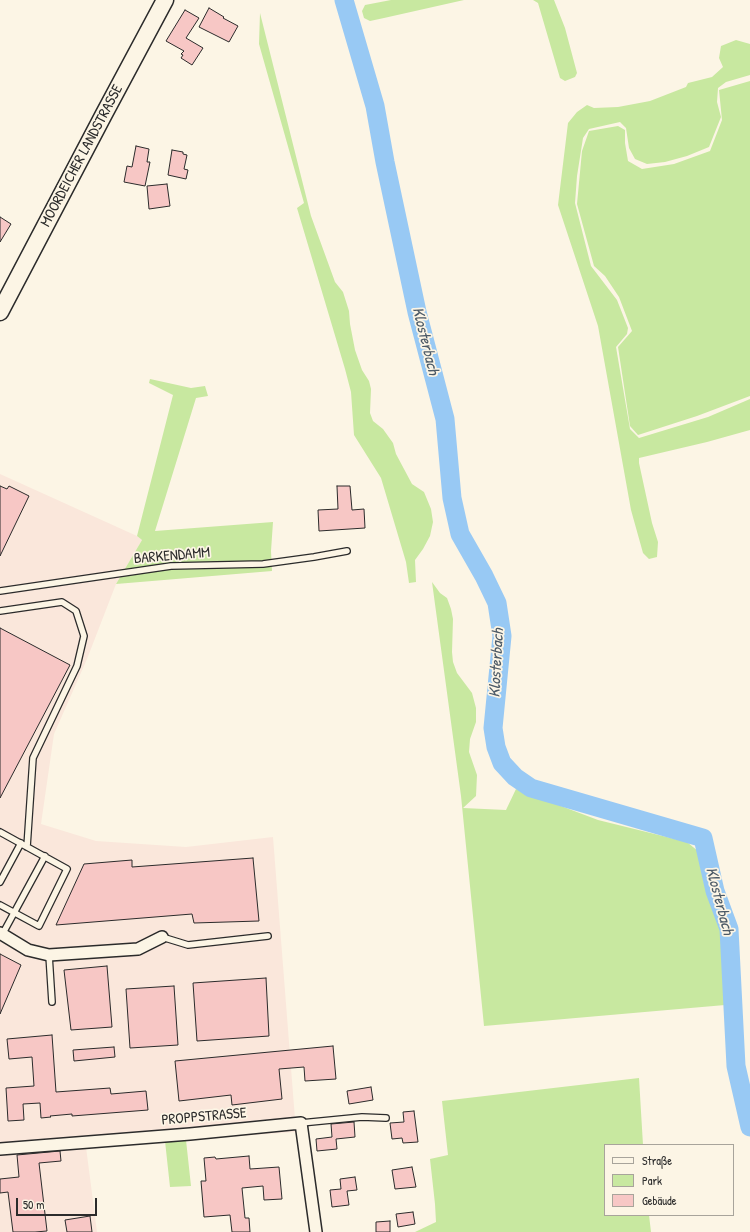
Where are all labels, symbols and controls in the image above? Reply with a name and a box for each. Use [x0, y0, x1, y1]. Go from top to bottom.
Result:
street label: MOORDEICHER LANDSTRASSE [37, 82, 127, 230]
water label: Klosterbach [407, 305, 443, 377]
street label: BARKENDAMM [133, 544, 211, 568]
water label: Klosterbach [486, 628, 508, 698]
water label: Klosterbach [701, 865, 737, 937]
street label: PROPPSTRASSE [161, 1104, 247, 1130]
legend [604, 1144, 734, 1216]
text: Straße [642, 1152, 672, 1169]
text: Park [642, 1172, 662, 1189]
scale bar [18, 1190, 99, 1216]
text: Gebäude [642, 1192, 676, 1209]
text: 50 m [23, 1196, 44, 1213]

